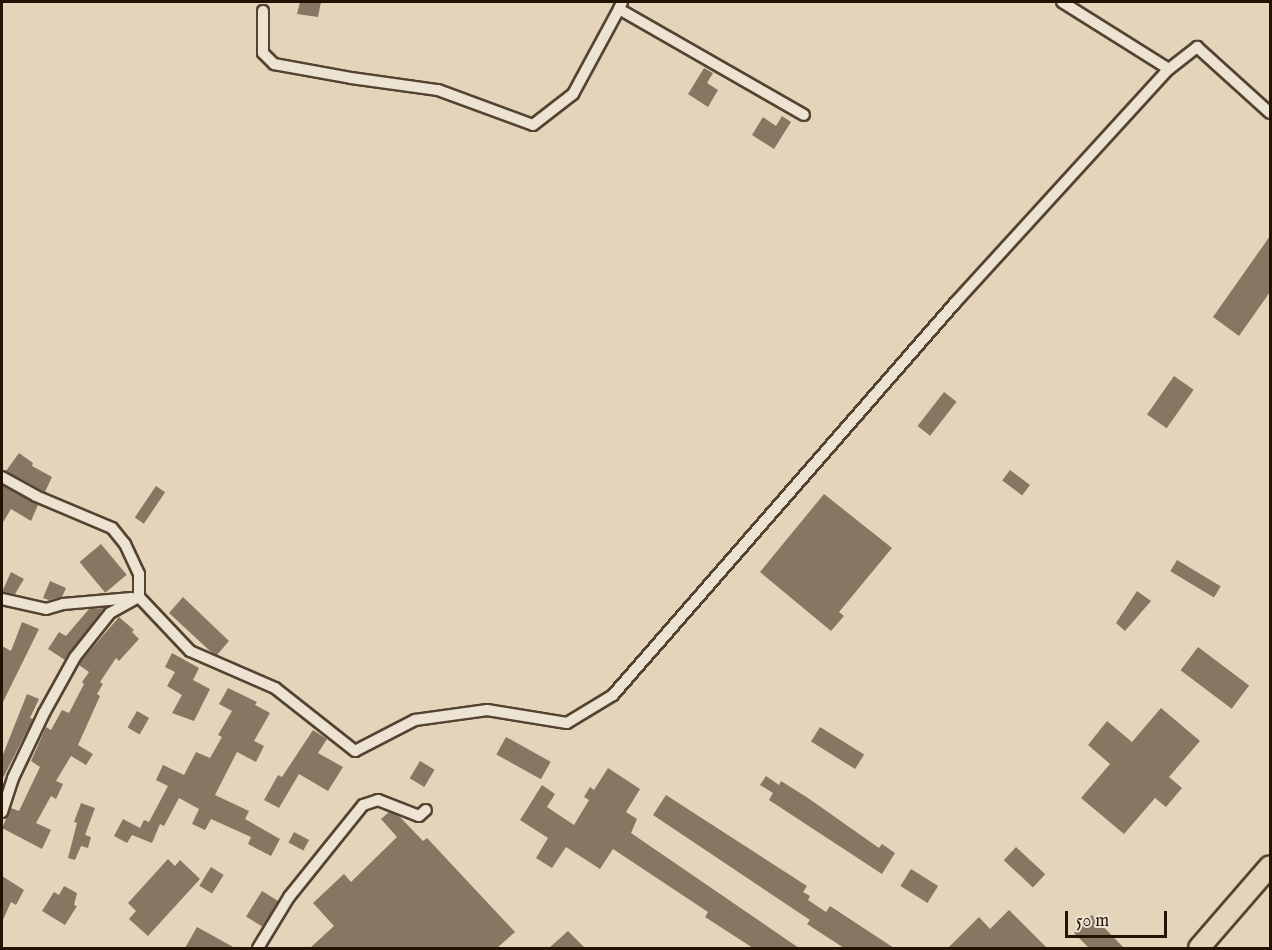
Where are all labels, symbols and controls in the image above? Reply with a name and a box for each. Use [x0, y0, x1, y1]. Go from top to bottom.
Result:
scale bar [1068, 899, 1170, 937]
text: 50 m [1076, 910, 1109, 933]

